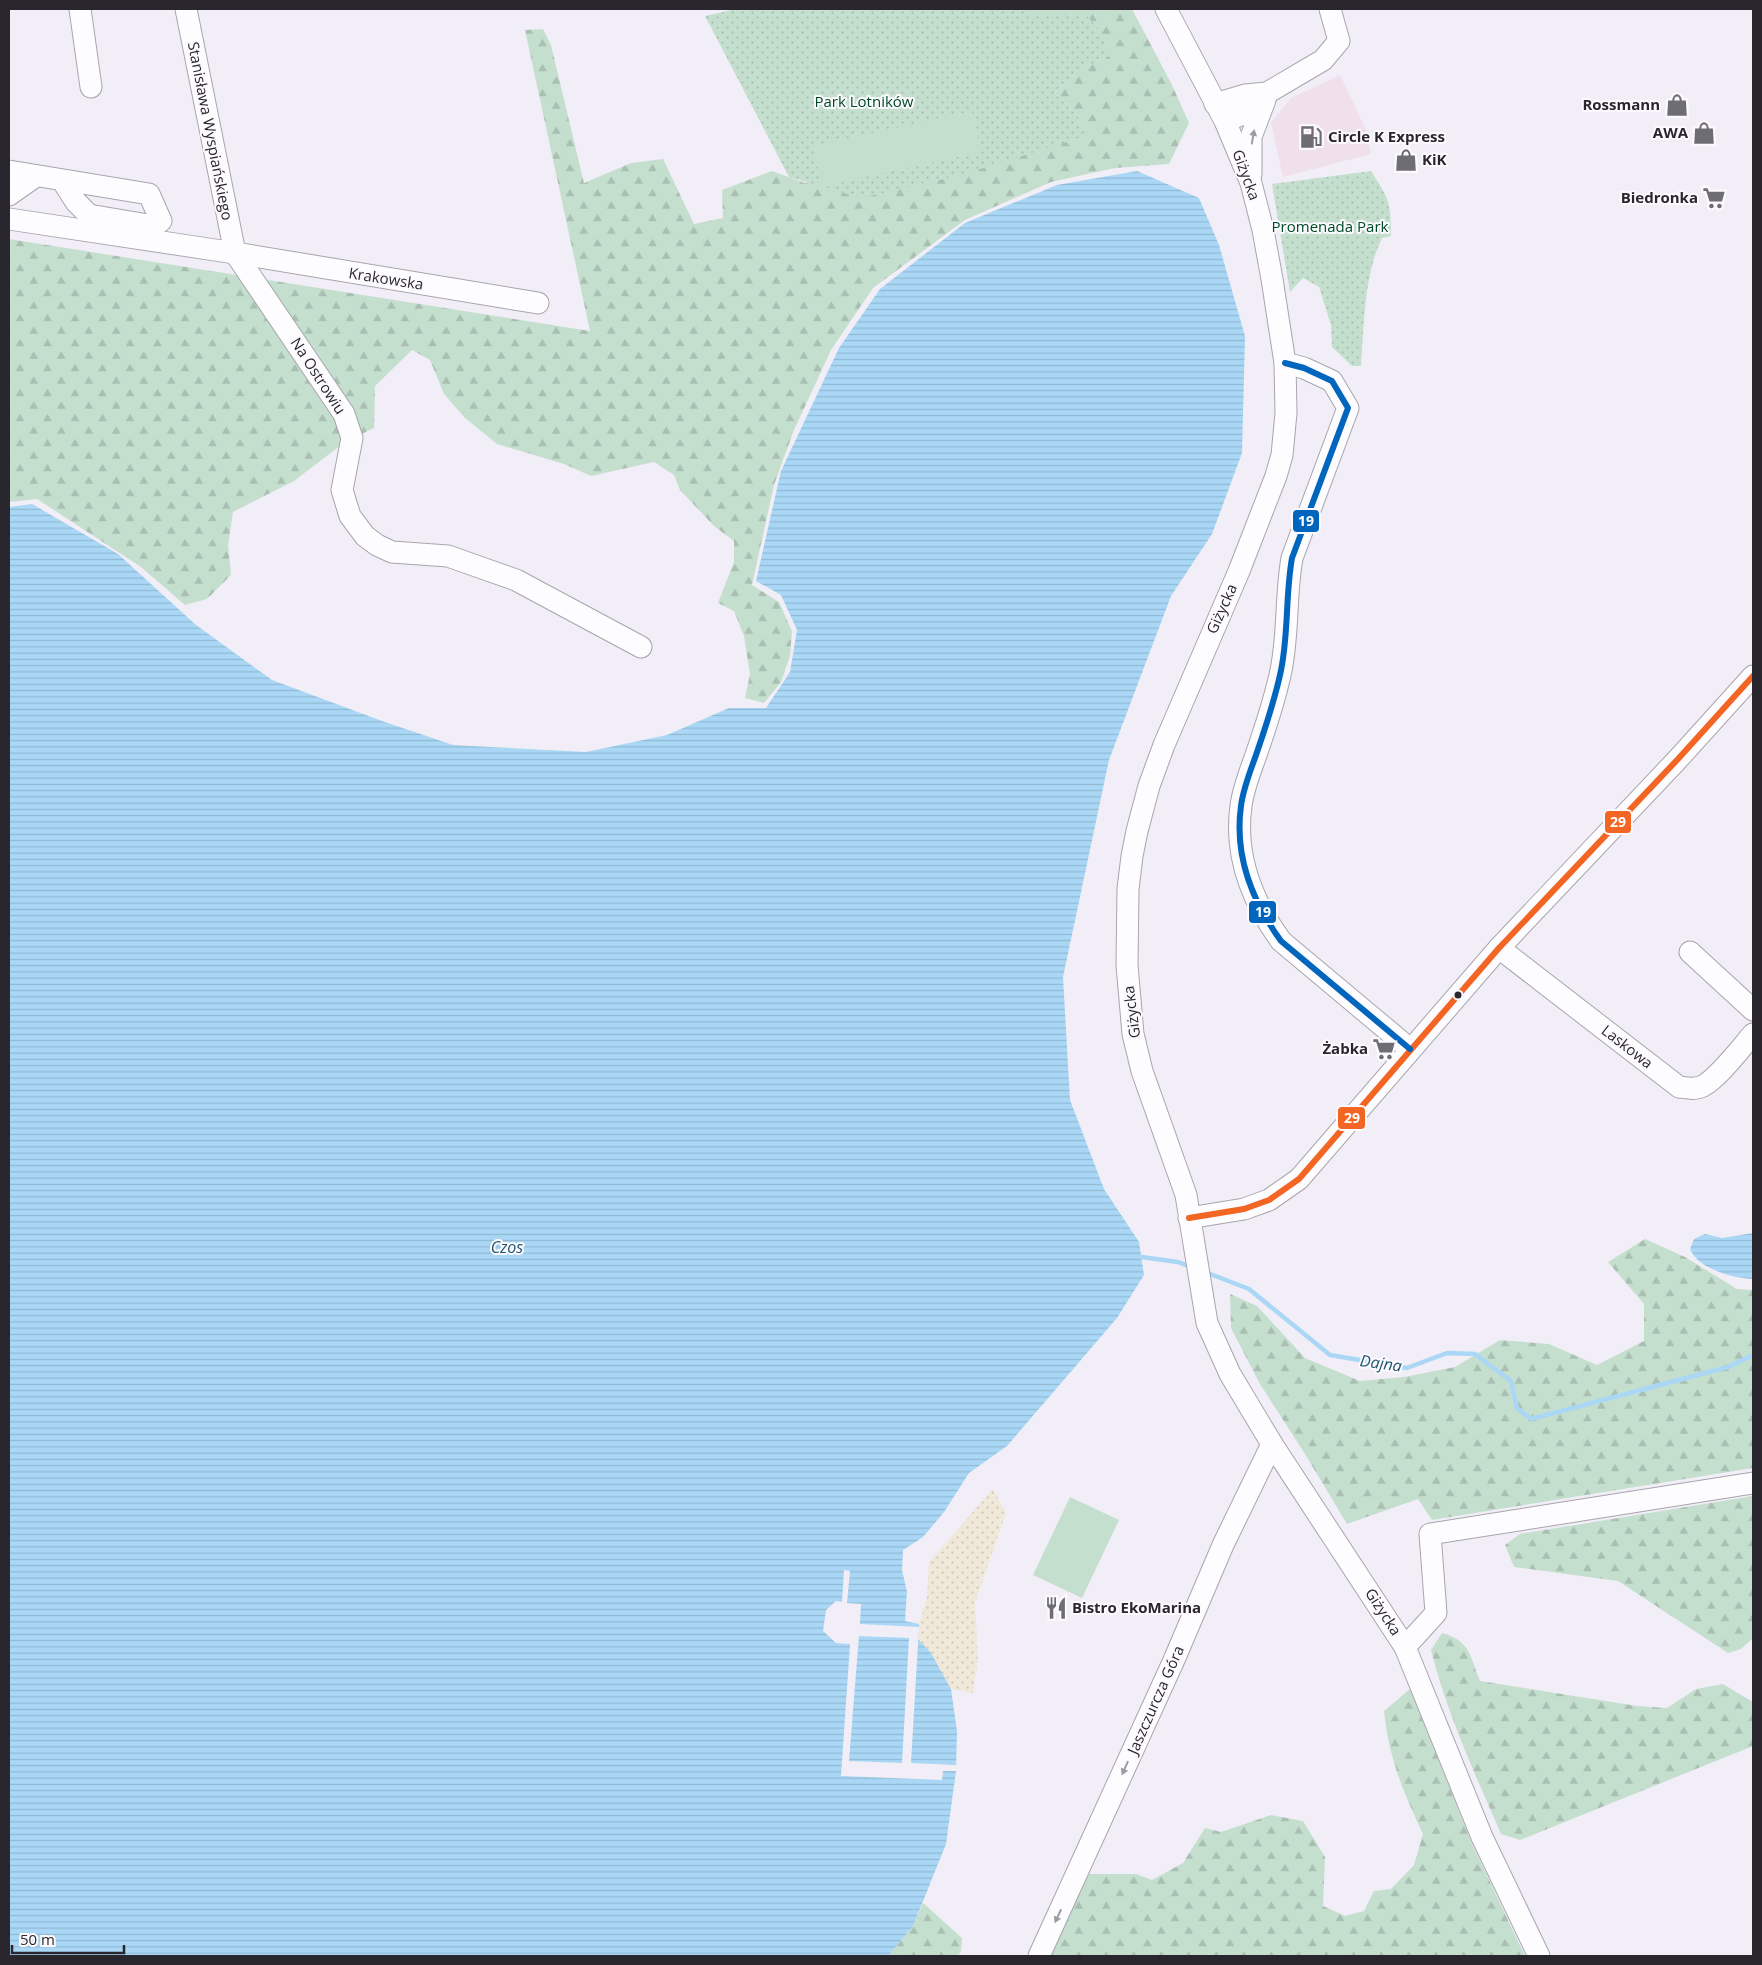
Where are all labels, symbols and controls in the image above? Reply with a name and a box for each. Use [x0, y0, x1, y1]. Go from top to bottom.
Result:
street label: Stanisława Wyspiańskiego [184, 40, 238, 222]
park label: Park Lotników [815, 91, 914, 111]
shop icon: Rossmann [1664, 92, 1690, 118]
place label: Rossmann [1582, 94, 1660, 114]
shop icon: AWA [1691, 120, 1717, 146]
place label: AWA [1653, 122, 1689, 142]
fuel station icon: Circle K Express [1298, 124, 1324, 150]
place label: Circle K Express [1328, 126, 1445, 146]
one-way arrow [1249, 128, 1257, 144]
street label: Giżycka [1229, 147, 1265, 203]
shop icon: KiK [1393, 147, 1419, 173]
place label: KiK [1422, 149, 1447, 169]
supermarket icon: Biedronka [1701, 185, 1727, 211]
place label: Biedronka [1621, 187, 1698, 207]
park label: Promenada Park [1272, 216, 1389, 236]
street label: Krakowska [347, 262, 425, 294]
street label: Na Ostrowiu [287, 333, 351, 418]
line badge: 19 [1292, 509, 1320, 533]
text: 19 [1298, 511, 1314, 530]
street label: Giżycka [1201, 580, 1241, 637]
line badge: 29 [1604, 810, 1632, 834]
text: 29 [1610, 812, 1626, 831]
line badge: 19 [1248, 900, 1277, 924]
text: 19 [1255, 902, 1271, 921]
street label: Giżycka [1118, 985, 1144, 1039]
unlabelled marker [1453, 990, 1463, 1000]
street label: Laskowa [1598, 1020, 1657, 1073]
supermarket icon: Żabka [1371, 1036, 1397, 1062]
place label: Żabka [1322, 1038, 1368, 1058]
line badge: 29 [1337, 1106, 1366, 1130]
text: 29 [1344, 1108, 1360, 1127]
water label: Czos [491, 1236, 523, 1258]
water label: Dajna [1359, 1349, 1403, 1377]
street label: Giżycka [1361, 1584, 1407, 1639]
restaurant icon: Bistro EkoMarina [1043, 1595, 1069, 1621]
place label: Bistro EkoMarina [1072, 1597, 1201, 1617]
street label: Jaszczurcza Góra [1121, 1642, 1188, 1759]
one-way arrow [1121, 1761, 1129, 1775]
one-way arrow [1053, 1909, 1061, 1923]
scale bar [12, 1922, 125, 1954]
text: 50 m [20, 1929, 55, 1949]

